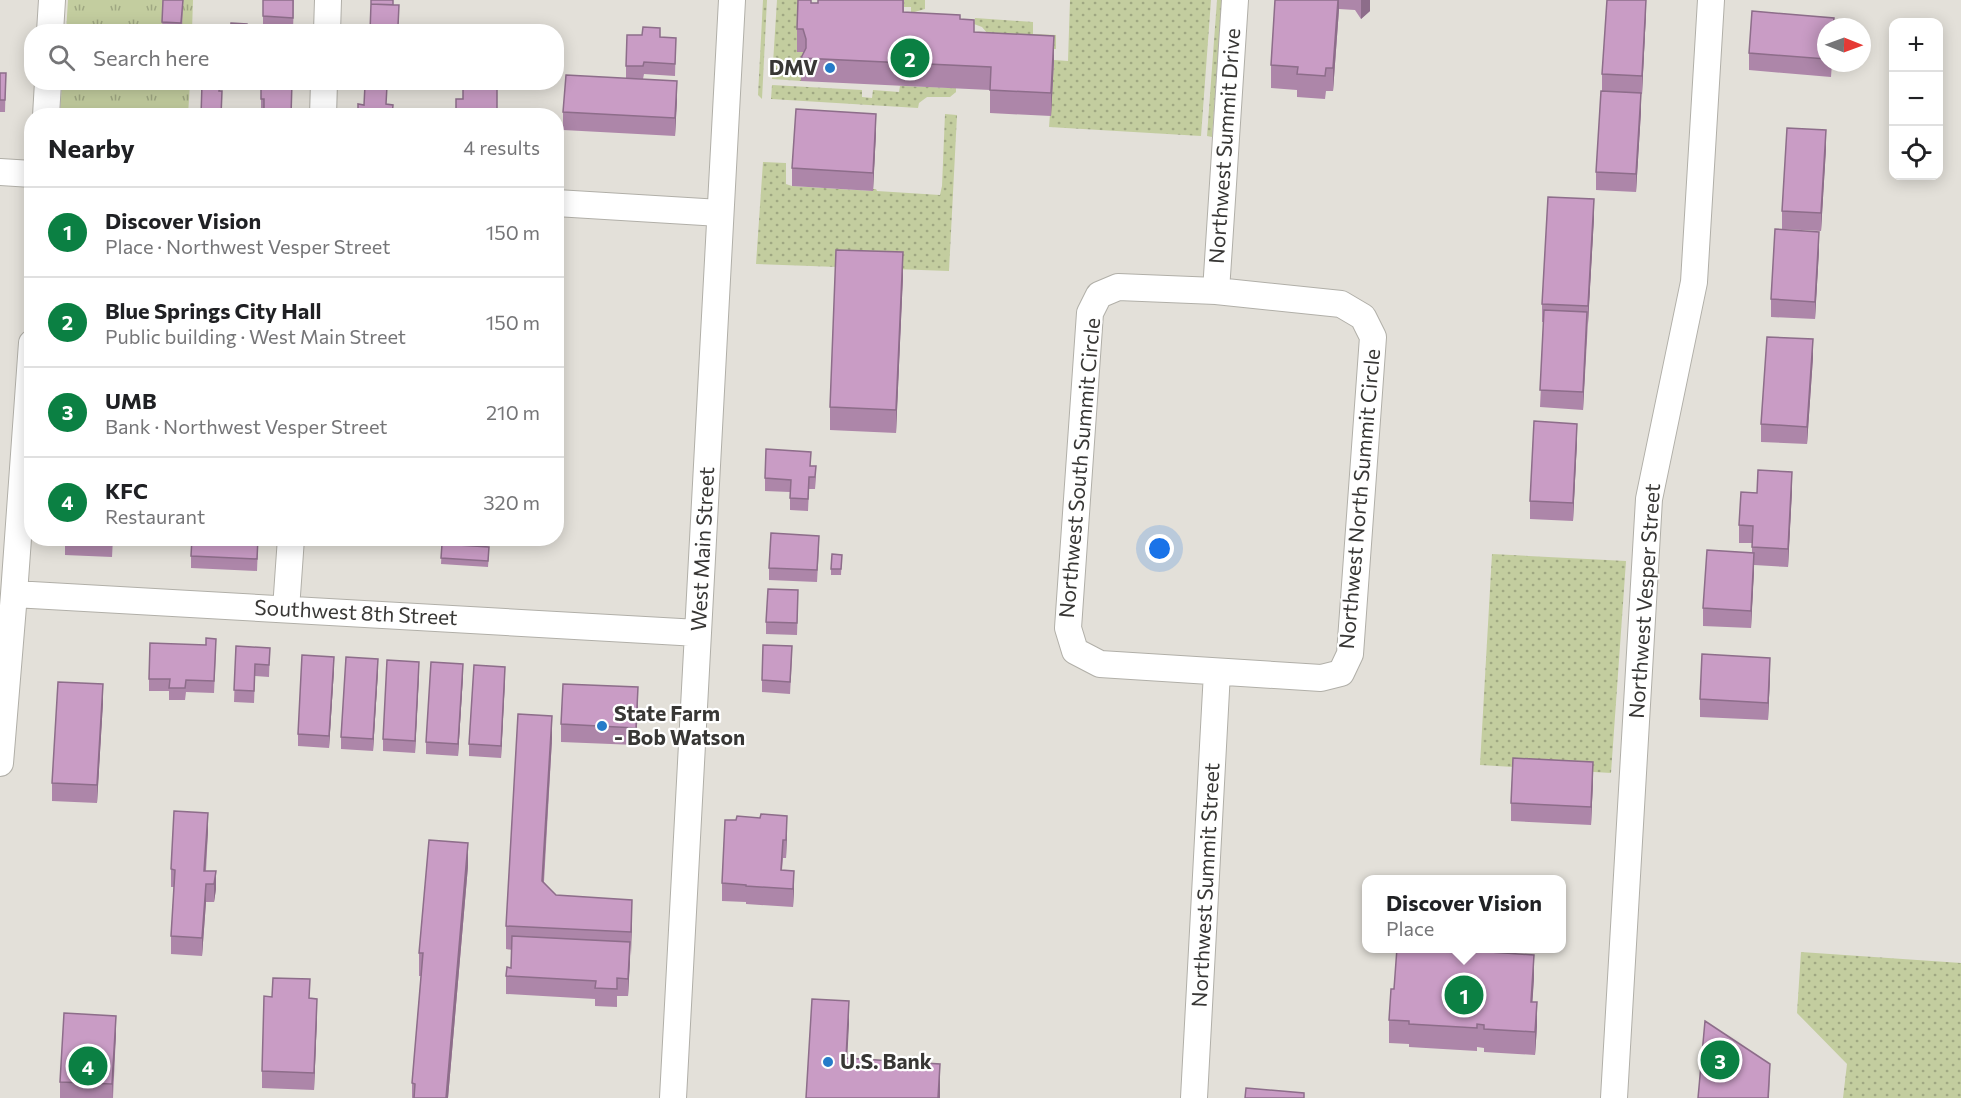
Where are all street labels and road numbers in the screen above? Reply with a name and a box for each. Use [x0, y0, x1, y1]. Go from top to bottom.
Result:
street label: Northwest Summit Drive [1203, 27, 1244, 265]
street label: Northwest South Summit Circle [1053, 317, 1104, 619]
street label: Northwest North Summit Circle [1333, 348, 1384, 650]
street label: West Main Street [685, 466, 718, 632]
street label: Northwest Vesper Street [1623, 482, 1664, 719]
street label: Southwest 8th Street [254, 594, 458, 629]
street label: Northwest Summit Street [1186, 762, 1223, 1008]

